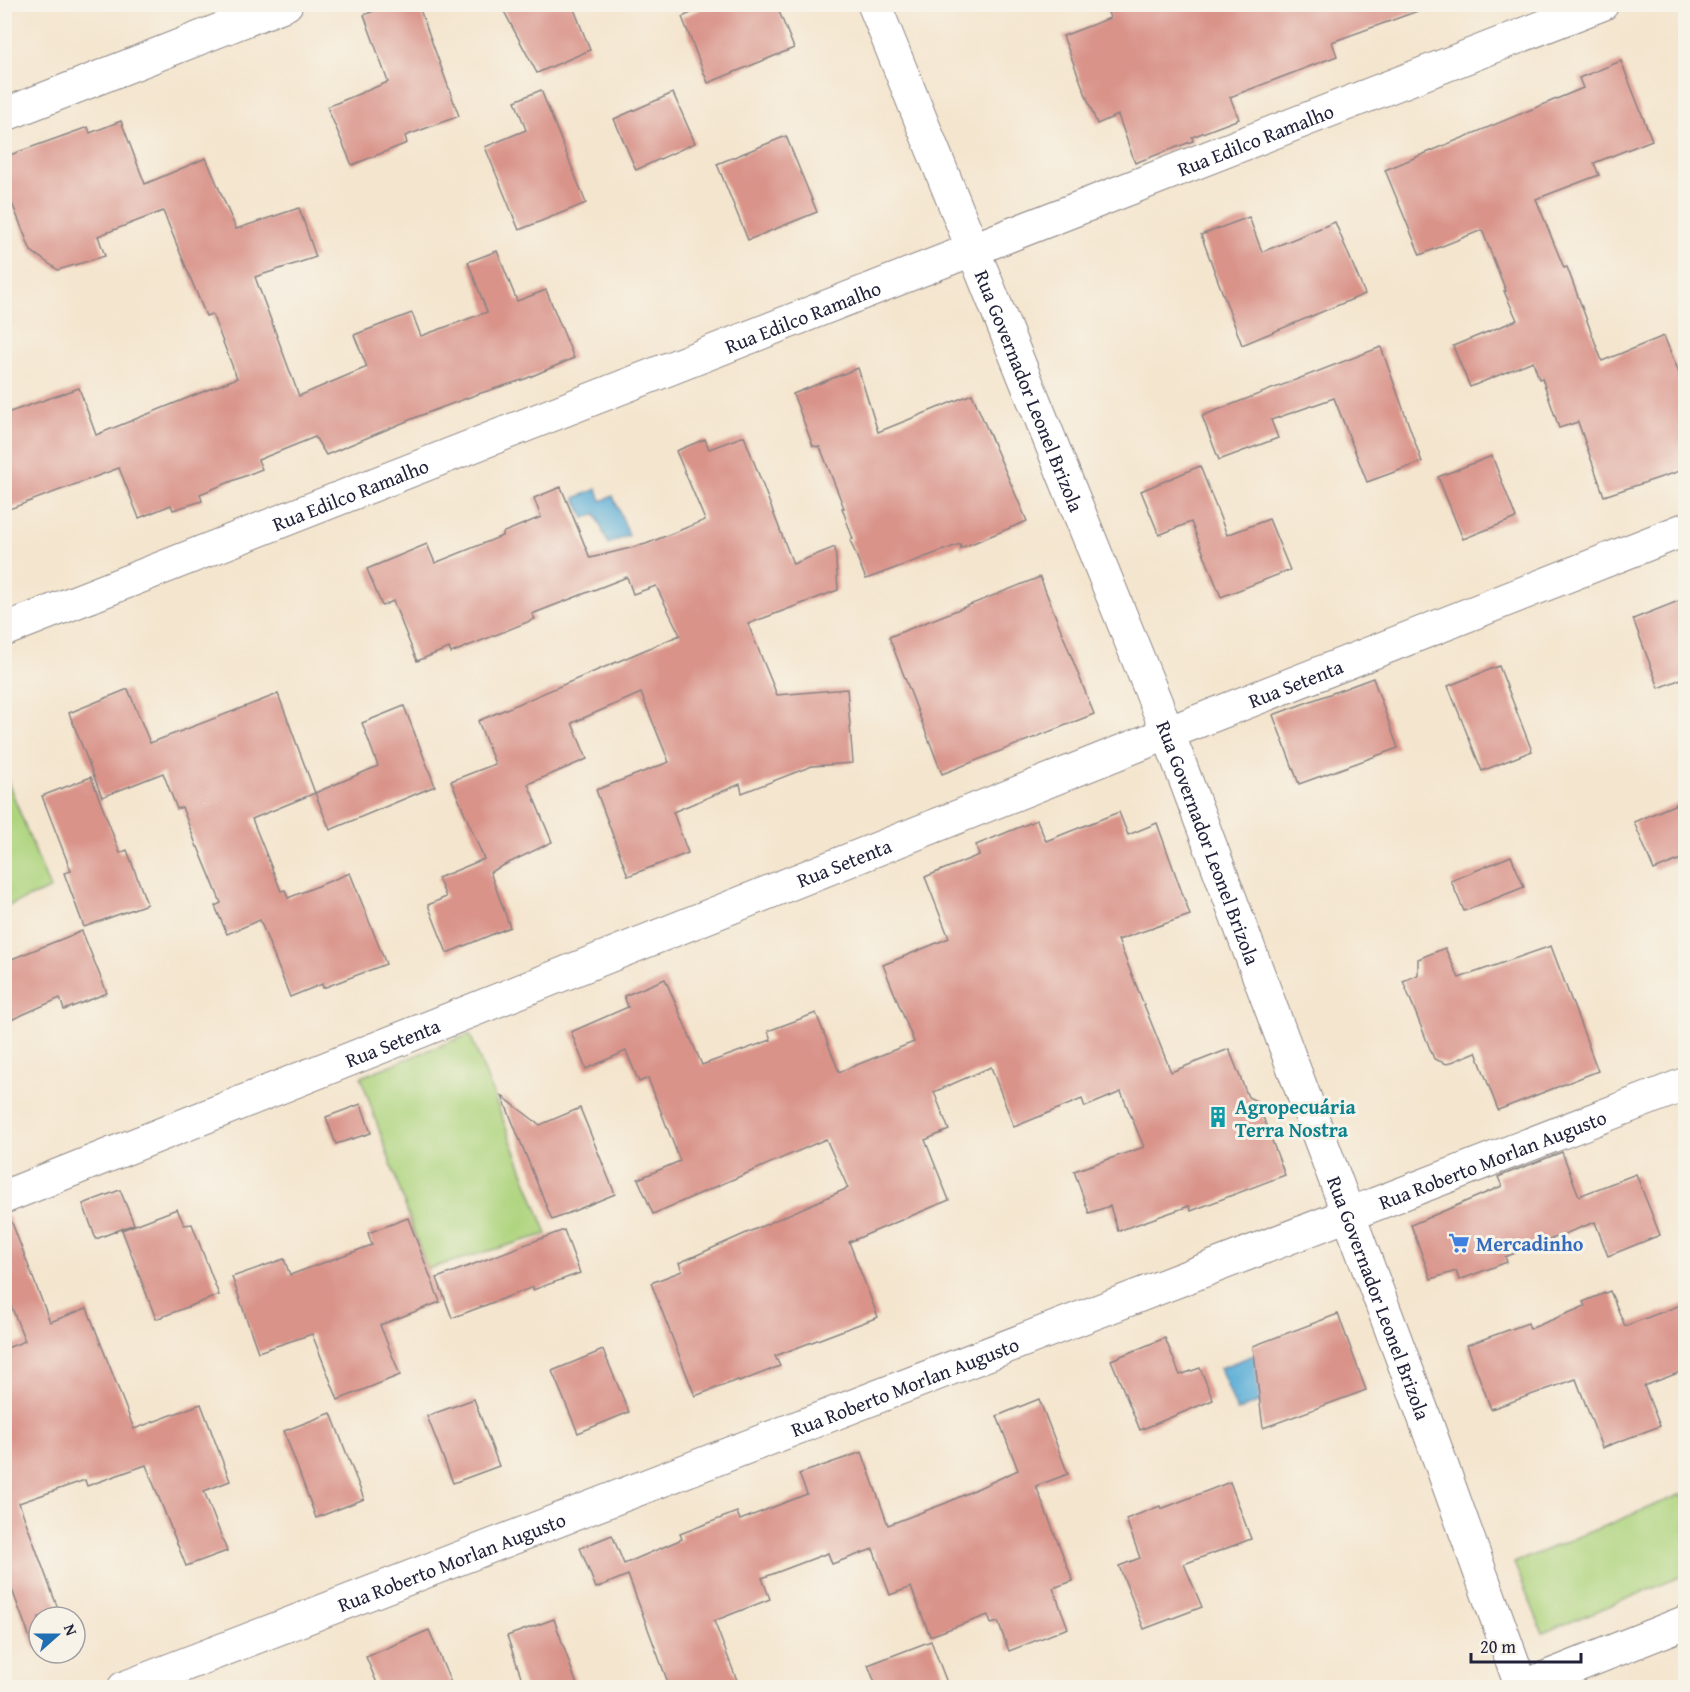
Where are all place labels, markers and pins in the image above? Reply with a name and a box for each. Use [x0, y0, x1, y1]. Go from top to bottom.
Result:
place label: Agropecuária Terra Nostra [1235, 1092, 1356, 1144]
building icon: Agropecuária Terra Nostra [1206, 1105, 1230, 1129]
place label: Mercadinho [1476, 1229, 1584, 1258]
supermarket icon: Mercadinho [1447, 1231, 1471, 1255]

